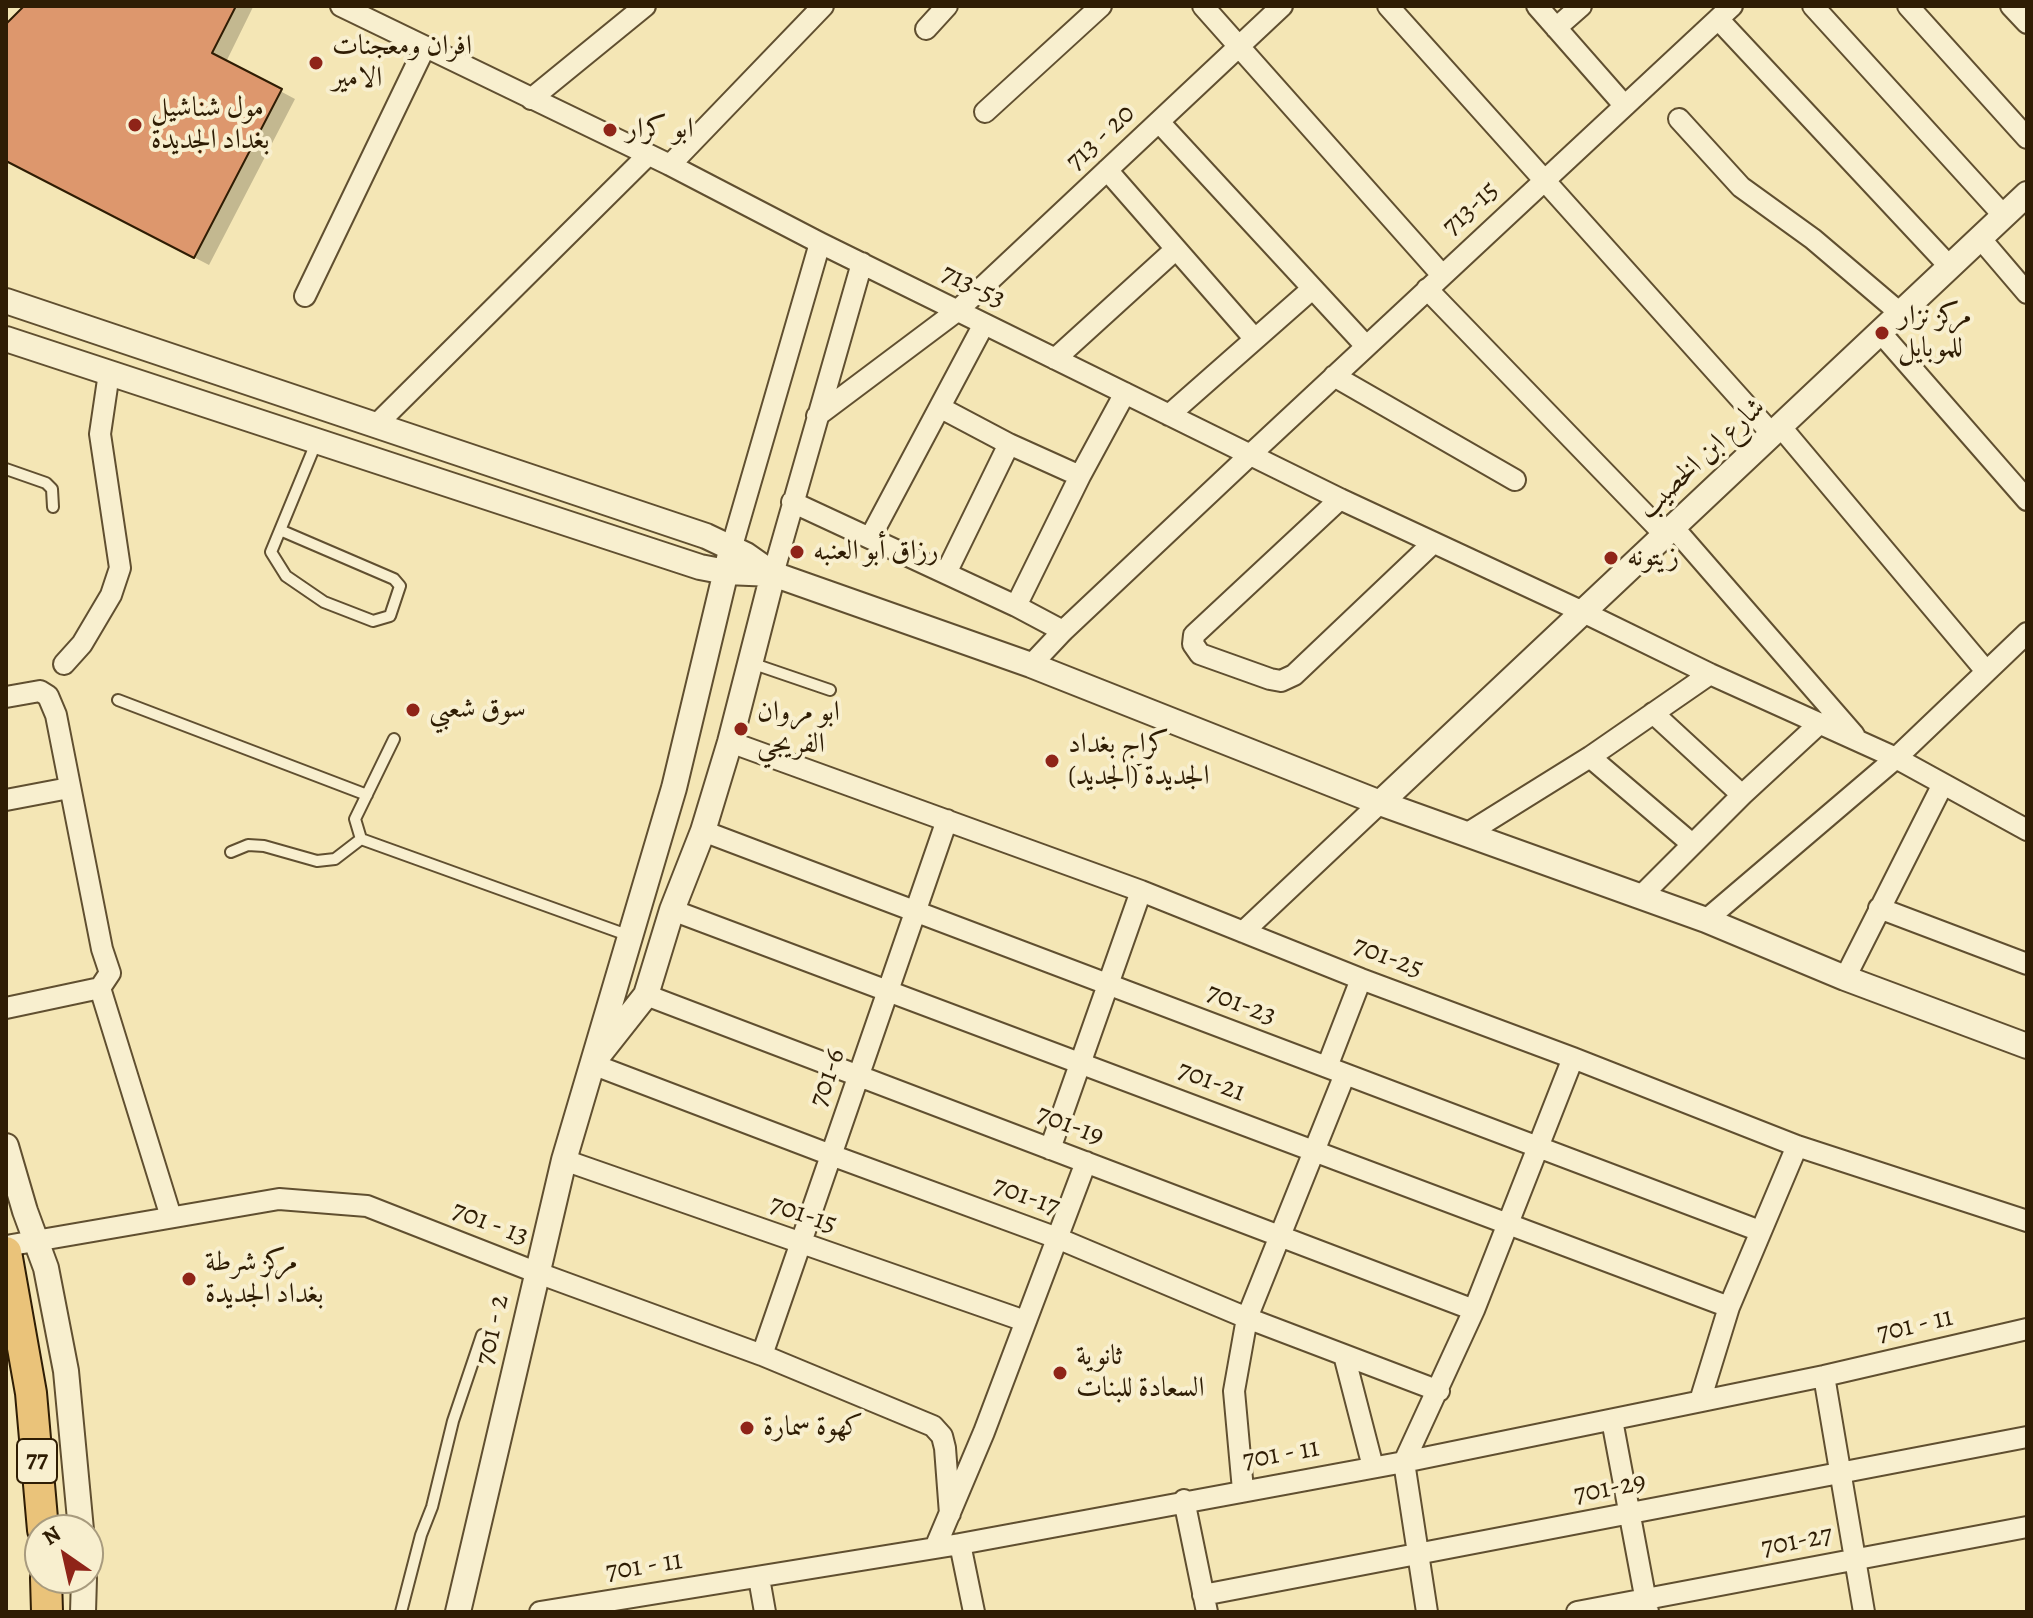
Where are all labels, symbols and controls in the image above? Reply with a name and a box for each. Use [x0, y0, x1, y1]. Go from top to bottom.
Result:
place label: افران ومعجنات الامير [332, 30, 472, 96]
marker: افران ومعجنات الامير [307, 54, 325, 72]
place label: مول شناشيل بغداد الجديدة [151, 92, 269, 158]
street label: 713 - 20 [1059, 97, 1143, 179]
place label: ابو كرار [626, 113, 693, 147]
marker: مول شناشيل بغداد الجديدة [126, 116, 144, 134]
marker: ابو كرار [601, 121, 619, 139]
street label: 713-15 [1436, 174, 1506, 244]
street label: 713-53 [935, 257, 1011, 317]
place label: مركز نزار للموبايل [1898, 300, 1972, 366]
marker: مركز نزار للموبايل [1873, 324, 1891, 342]
street label: شارع ابن الخصيب [1631, 391, 1773, 527]
place label: رزاق أبو العنبه [813, 535, 939, 569]
place label: زيتونه [1627, 541, 1679, 575]
marker: رزاق أبو العنبه [788, 543, 806, 561]
marker: زيتونه [1602, 549, 1620, 567]
place label: سوق شعبي [429, 693, 526, 727]
place label: ابو مروان الفريجي [757, 696, 840, 762]
marker: سوق شعبي [404, 701, 422, 719]
marker: ابو مروان الفريجي [732, 720, 750, 738]
place label: كراج بغداد الجديدة (الجديد) [1068, 728, 1210, 794]
marker: كراج بغداد الجديدة (الجديد) [1043, 752, 1061, 770]
street label: 701-25 [1348, 929, 1428, 987]
street label: 701-23 [1201, 976, 1281, 1034]
street label: 701-6 [802, 1044, 854, 1112]
street label: 701-21 [1172, 1054, 1250, 1110]
street label: 701-19 [1032, 1098, 1108, 1154]
street label: 701-17 [988, 1170, 1064, 1224]
street label: 701-15 [765, 1188, 841, 1242]
street label: 701 - 13 [447, 1194, 533, 1254]
place label: مركز شرطة بغداد الجديدة [205, 1246, 323, 1312]
marker: مركز شرطة بغداد الجديدة [180, 1270, 198, 1288]
street label: 701 - 2 [469, 1291, 517, 1369]
street label: 701 - 11 [1874, 1301, 1956, 1351]
place label: ثانوية السعادة للبنات [1076, 1340, 1205, 1406]
marker: ثانوية السعادة للبنات [1051, 1364, 1069, 1382]
place label: كهوة سمارة [763, 1411, 863, 1445]
marker: كهوة سمارة [738, 1419, 756, 1437]
street label: 701 - 11 [1240, 1432, 1322, 1478]
road number: 77 [17, 1439, 57, 1483]
street label: 701-29 [1571, 1466, 1649, 1512]
north arrow [24, 1514, 104, 1594]
text: N [37, 1519, 67, 1553]
street label: 701-27 [1758, 1519, 1836, 1565]
street label: 701 - 11 [603, 1544, 685, 1590]

